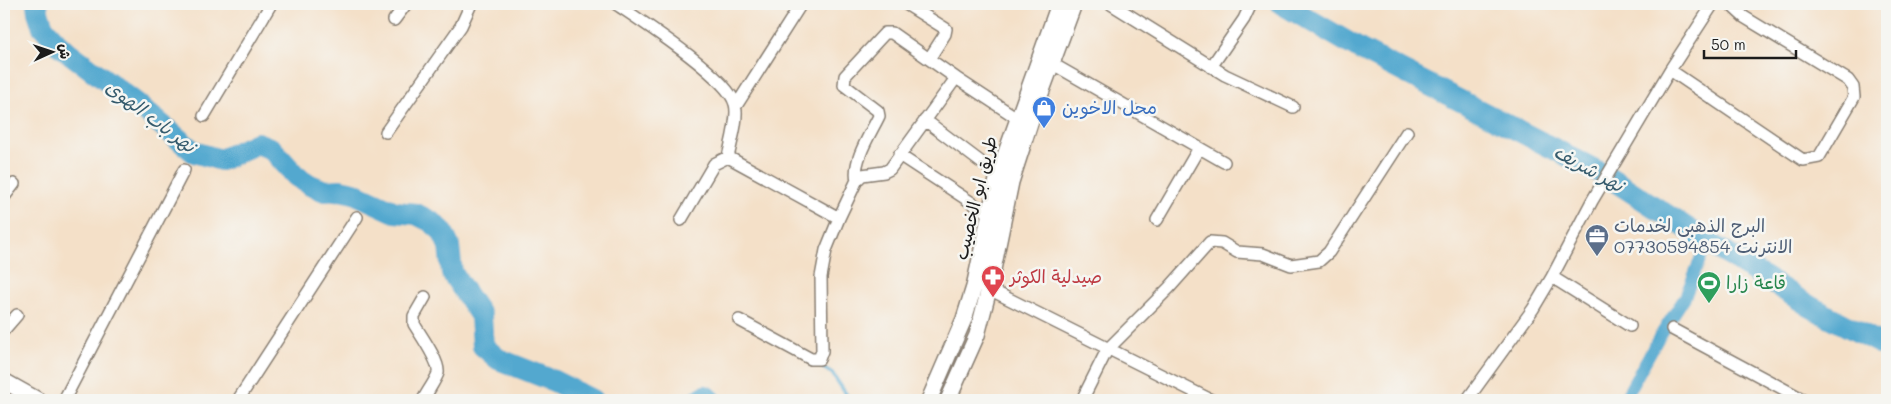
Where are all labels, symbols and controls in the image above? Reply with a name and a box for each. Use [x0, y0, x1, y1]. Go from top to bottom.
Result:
north arrow [28, 28, 78, 78]
scale bar [1704, 28, 1796, 60]
text: 50 m [1711, 34, 1746, 54]
text: ش [56, 43, 75, 59]
water label: نهر باب الهوى [101, 74, 203, 160]
shop icon: محل الاخوين [1031, 95, 1057, 129]
place label: محل الاخوين [1062, 95, 1157, 119]
street label: طريق ابو الخصيب [948, 133, 1002, 262]
water label: نهر شريف [1550, 138, 1630, 198]
place label: البرج الذهبي لخدمات الانترنت 07730594854 [1614, 213, 1792, 258]
office icon: البرج الذهبي لخدمات الانترنت 07730594854 [1584, 223, 1610, 257]
pharmacy icon: صيدلية الكوثر [980, 264, 1006, 298]
place label: صيدلية الكوثر [1008, 264, 1102, 288]
sports icon: قاعة زارا [1696, 270, 1722, 304]
place label: قاعة زارا [1726, 270, 1786, 294]

